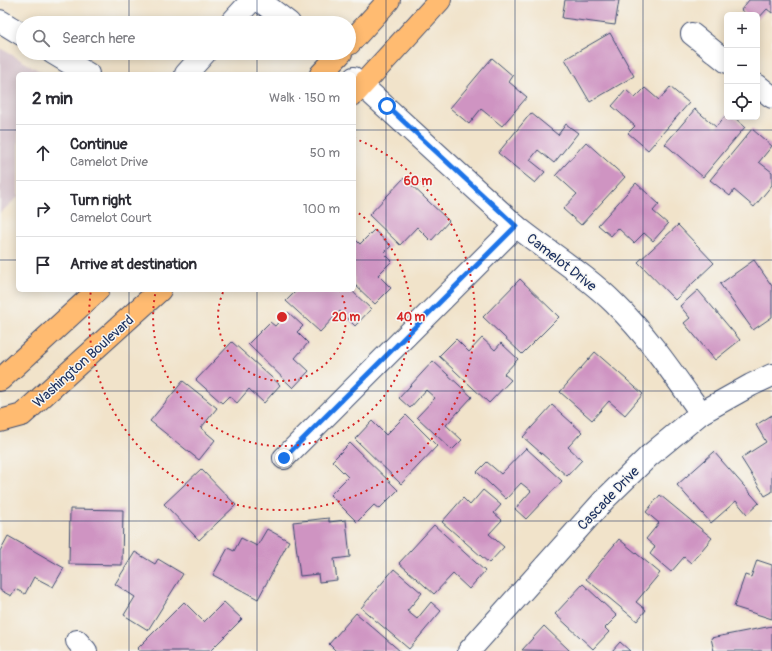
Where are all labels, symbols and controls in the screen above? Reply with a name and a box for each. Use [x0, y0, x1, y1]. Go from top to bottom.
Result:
map controls [724, 12, 760, 120]
button: + [724, 12, 760, 48]
search box [16, 16, 356, 60]
icon: search [30, 27, 52, 49]
text: Search here [62, 29, 135, 48]
button: − [724, 48, 760, 84]
button: locate [724, 84, 760, 120]
text: 2 min [32, 88, 73, 109]
text: Walk · 150 m [269, 90, 340, 106]
route start [378, 97, 396, 115]
text: Continue [70, 135, 128, 154]
icon: ahead [32, 142, 54, 164]
text: 50 m [310, 145, 340, 161]
text: Camelot Drive [70, 154, 148, 170]
text: 60 m [404, 174, 433, 189]
text: Turn right [70, 191, 131, 210]
icon: right [32, 198, 54, 220]
text: 100 m [303, 201, 340, 217]
text: Camelot Court [70, 210, 152, 226]
street label: Camelot Drive [523, 230, 600, 295]
icon: arrive [32, 254, 54, 276]
text: Arrive at destination [70, 255, 197, 274]
centre of rings [275, 310, 289, 324]
text: 20 m [332, 310, 360, 325]
text: 40 m [396, 310, 426, 325]
street label: Washington Boulevard [29, 312, 137, 411]
route end [275, 449, 293, 467]
street label: Cascade Drive [574, 463, 643, 534]

